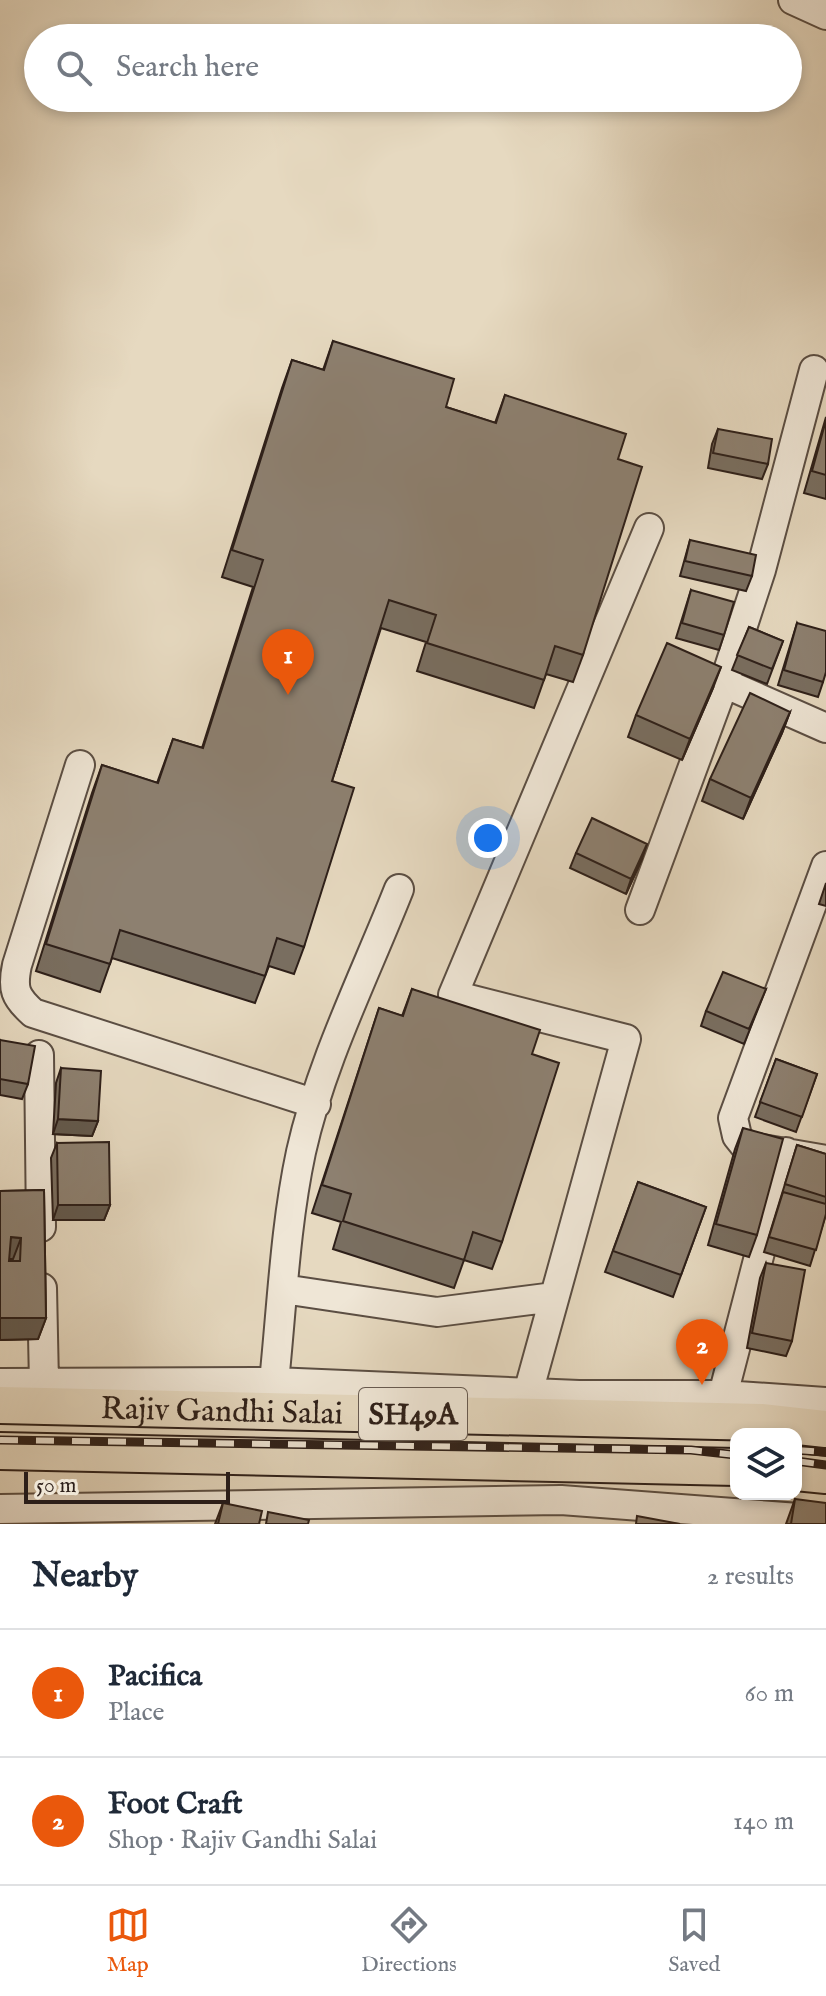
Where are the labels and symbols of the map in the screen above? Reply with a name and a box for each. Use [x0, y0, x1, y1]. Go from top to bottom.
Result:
pin: 1 [262, 629, 314, 695]
your location [468, 818, 508, 858]
pin: 2 [676, 1319, 728, 1385]
road number: SH49A [359, 1388, 467, 1440]
street label: Rajiv Gandhi Salai [100, 1389, 344, 1436]
scale bar [24, 1468, 230, 1504]

